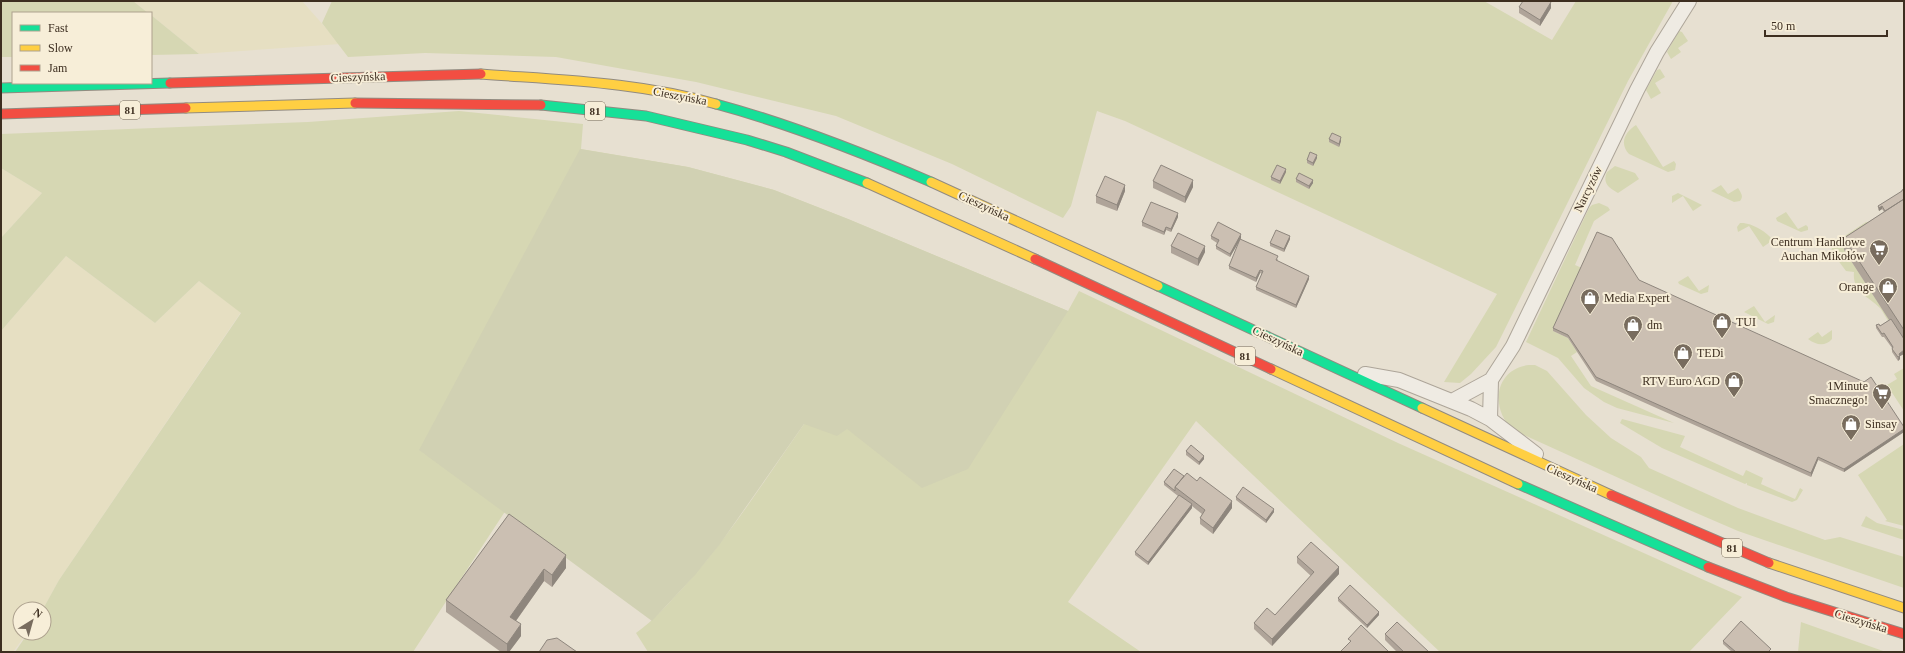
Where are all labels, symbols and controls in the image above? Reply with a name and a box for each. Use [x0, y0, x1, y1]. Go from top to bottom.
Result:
legend [12, 12, 152, 84]
scale bar [1765, 12, 1887, 38]
text: 50 m [1771, 19, 1796, 33]
text: Fast [48, 21, 69, 35]
text: Slow [48, 41, 73, 55]
text: Jam [48, 61, 68, 75]
street label: Cieszyńska [330, 69, 386, 85]
street label: Cieszyńska [652, 84, 709, 108]
road number: 81 [120, 101, 140, 119]
road number: 81 [585, 102, 605, 120]
street label: Narcyzów [1571, 163, 1605, 214]
street label: Cieszyńska [956, 188, 1012, 224]
place label: Centrum Handlowe Auchan Mikołów [1771, 235, 1865, 263]
supermarket icon: Centrum Handlowe Auchan Mikołów [1868, 238, 1890, 266]
shop icon: Orange [1877, 276, 1899, 304]
place label: Orange [1839, 280, 1874, 294]
shop icon: Media Expert [1579, 287, 1601, 315]
place label: Media Expert [1604, 291, 1670, 305]
shop icon: TUI [1711, 311, 1733, 339]
shop icon: dm [1622, 314, 1644, 342]
place label: TUI [1736, 315, 1756, 329]
place label: dm [1647, 318, 1663, 332]
street label: Cieszyńska [1250, 323, 1306, 359]
shop icon: TEDi [1672, 342, 1694, 370]
place label: TEDi [1697, 346, 1724, 360]
road number: 81 [1235, 347, 1255, 365]
shop icon: RTV Euro AGD [1723, 370, 1745, 398]
place label: RTV Euro AGD [1642, 374, 1720, 388]
place label: 1Minute Smacznego! [1809, 379, 1868, 407]
supermarket icon: 1Minute Smacznego! [1871, 382, 1893, 410]
shop icon: Sinsay [1840, 413, 1862, 441]
place label: Sinsay [1865, 417, 1897, 431]
street label: Cieszyńska [1544, 460, 1600, 496]
road number: 81 [1722, 539, 1742, 557]
north arrow [12, 601, 52, 641]
text: N [31, 606, 45, 620]
street label: Cieszyńska [1833, 606, 1890, 636]

